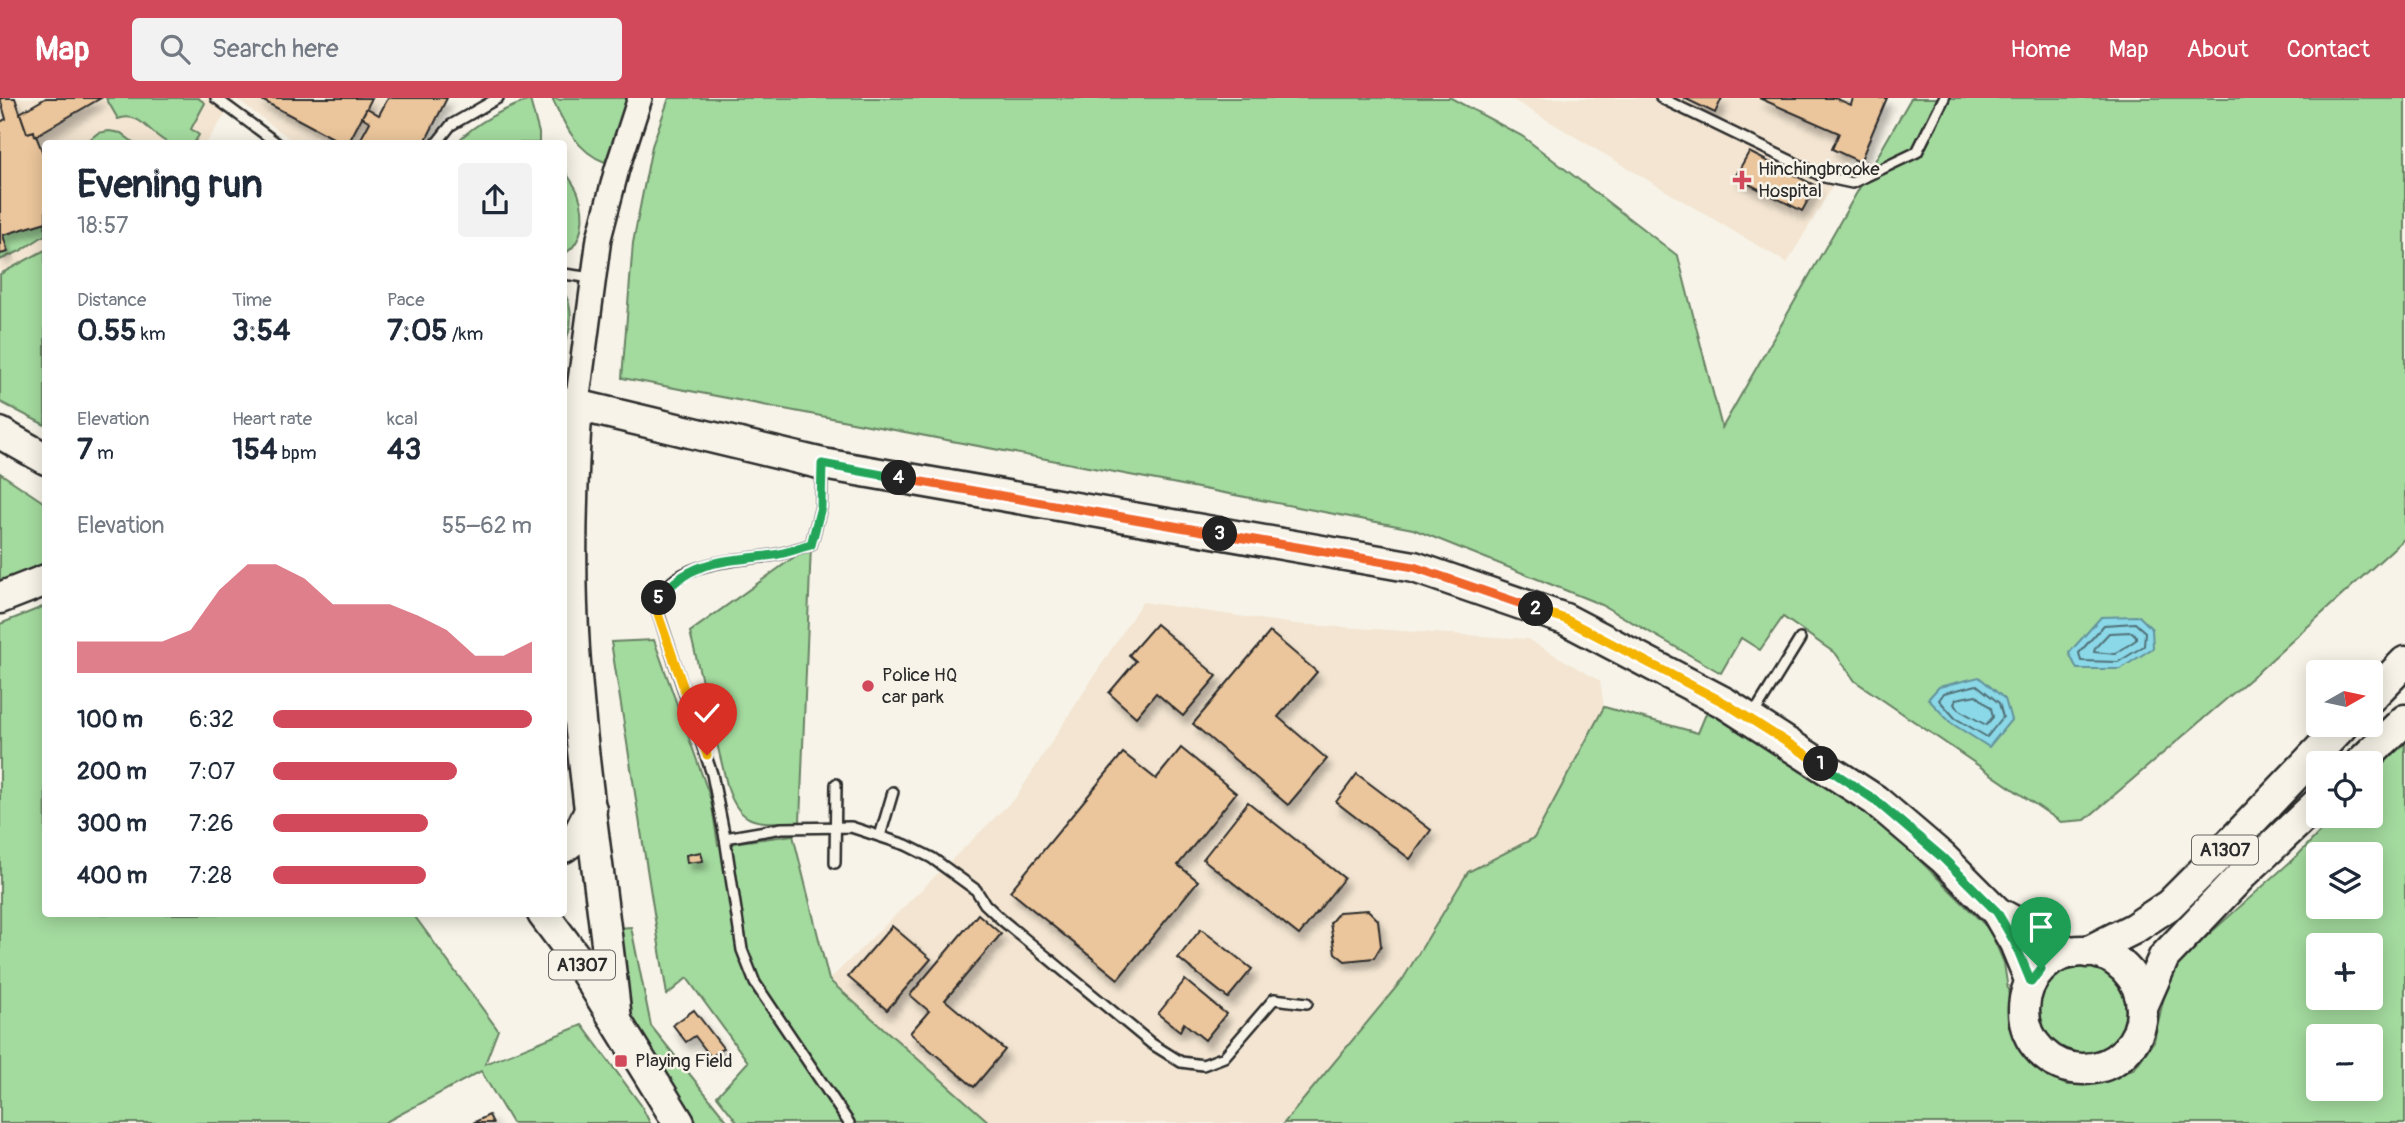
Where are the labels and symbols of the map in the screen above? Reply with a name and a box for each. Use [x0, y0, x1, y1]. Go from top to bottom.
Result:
place label: Hinchingbrooke Hospital [1758, 157, 1880, 203]
marker: Hinchingbrooke Hospital [1732, 170, 1752, 190]
pin: 4 [881, 460, 916, 496]
pin: 3 [1202, 516, 1238, 551]
pin: 5 [642, 580, 676, 616]
pin: 2 [1518, 592, 1554, 626]
north arrow [2306, 660, 2384, 737]
place label: Police HQ car park [882, 663, 957, 709]
marker: Police HQ car park [860, 678, 876, 694]
pin [677, 683, 737, 755]
pin: 1 [1804, 746, 1839, 782]
road number: A1307 [2192, 836, 2258, 864]
pin [2011, 897, 2071, 969]
road number: A1307 [549, 950, 615, 980]
place label: Playing Field [635, 1049, 733, 1073]
marker: Playing Field [613, 1053, 629, 1069]

